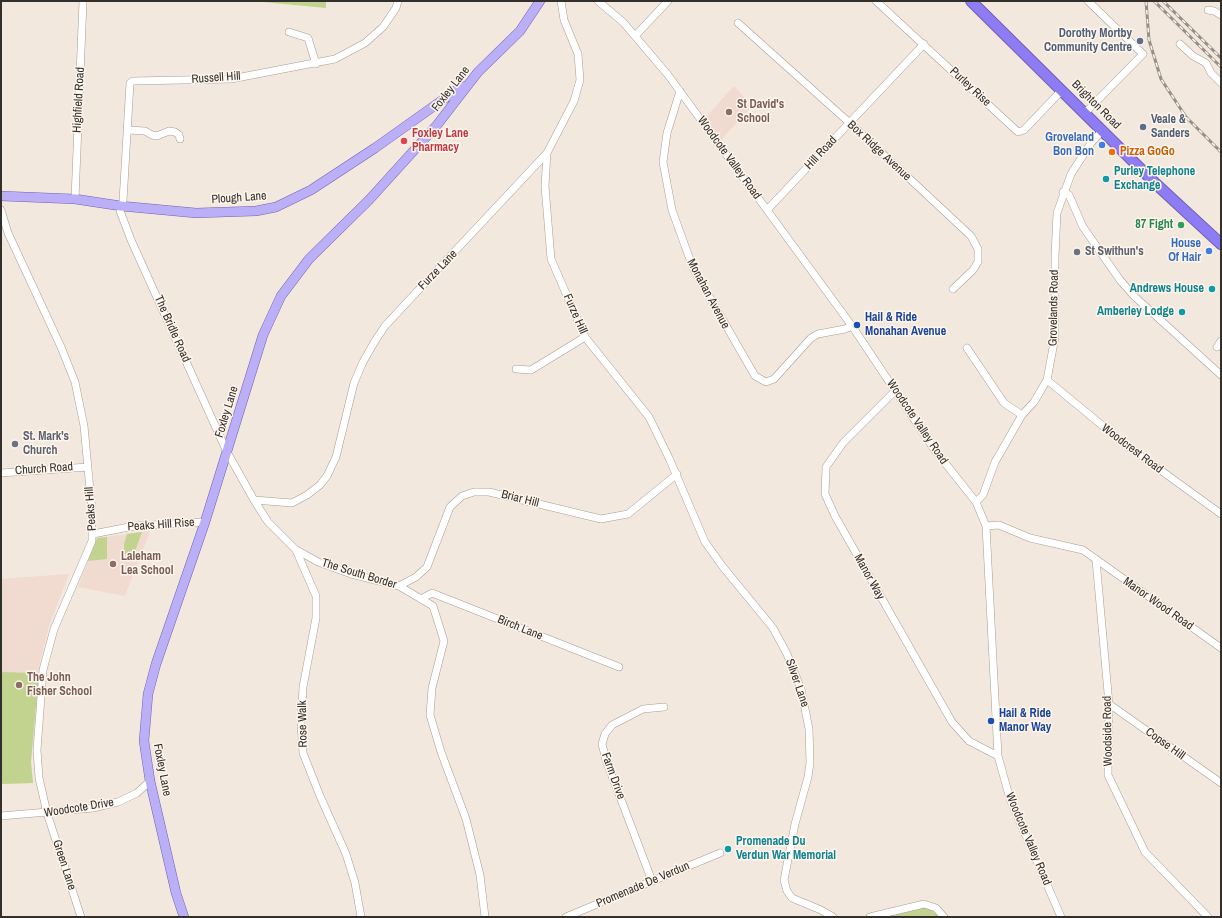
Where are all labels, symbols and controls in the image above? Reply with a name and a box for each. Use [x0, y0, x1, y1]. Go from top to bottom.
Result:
place label: Dorothy Mortby Community Centre [1044, 27, 1132, 55]
marker: Dorothy Mortby Community Centre [1135, 36, 1145, 46]
street label: Foxley Lane [429, 64, 473, 114]
street label: Purley Rise [946, 64, 994, 110]
street label: Highfield Road [70, 67, 88, 133]
street label: Russell Hill [191, 69, 241, 87]
street label: Brighton Road [1068, 77, 1124, 133]
place label: St David's School [737, 98, 784, 126]
marker: St David's School [724, 107, 734, 117]
place label: Veale & Sanders [1151, 113, 1190, 141]
street label: Woodcote Valley Road [694, 114, 764, 202]
street label: Box Ridge Avenue [844, 118, 914, 184]
marker: Veale & Sanders [1138, 122, 1148, 132]
place label: Foxley Lane Pharmacy [412, 127, 468, 155]
place label: Groveland Bon Bon [1045, 131, 1094, 159]
street label: Hill Road [802, 133, 840, 173]
marker: Foxley Lane Pharmacy [399, 136, 409, 146]
marker: Groveland Bon Bon [1097, 140, 1107, 150]
place label: Pizza GoGo [1120, 145, 1175, 159]
marker: Pizza GoGo [1107, 147, 1117, 157]
place label: Purley Telephone Exchange [1114, 165, 1195, 193]
marker: Purley Telephone Exchange [1101, 174, 1111, 184]
street label: Plough Lane [211, 189, 267, 207]
place label: 87 Fight [1135, 218, 1173, 232]
marker: 87 Fight [1176, 220, 1186, 230]
place label: House Of Hair [1168, 237, 1201, 265]
place label: St Swithun's [1085, 245, 1144, 259]
marker: House Of Hair [1204, 246, 1214, 256]
street label: Furze Lane [416, 247, 460, 293]
marker: St Swithun's [1072, 247, 1082, 257]
street label: Monahan Avenue [684, 257, 732, 331]
street label: Grovelands Road [1046, 270, 1062, 346]
place label: Andrews House [1130, 282, 1204, 296]
marker: Andrews House [1207, 284, 1217, 294]
street label: Furze Hill [560, 292, 590, 336]
street label: The Bridle Road [151, 293, 193, 365]
place label: Amberley Lodge [1097, 305, 1174, 319]
marker: Amberley Lodge [1177, 307, 1187, 317]
place label: Hail & Ride Monahan Avenue [865, 311, 946, 339]
marker: Hail & Ride Monahan Avenue [852, 320, 862, 330]
street label: Woodcote Valley Road [883, 377, 951, 467]
street label: Foxley Lane [212, 384, 242, 440]
street label: Woodcrest Road [1098, 421, 1166, 477]
place label: St. Mark's Church [23, 430, 69, 458]
marker: St. Mark's Church [10, 439, 20, 449]
street label: Church Road [15, 460, 73, 478]
street label: Peaks Hill [82, 486, 100, 532]
street label: Briar Hill [500, 487, 540, 511]
street label: Peaks Hill Rise [127, 515, 195, 535]
place label: Laleham Lea School [121, 550, 173, 578]
street label: Manor Way [851, 552, 887, 602]
street label: The South Border [320, 556, 398, 592]
marker: Laleham Lea School [108, 559, 118, 569]
street label: Manor Wood Road [1120, 574, 1196, 634]
street label: Birch Lane [495, 612, 545, 644]
street label: Silver Lane [782, 657, 812, 709]
place label: The John Fisher School [27, 671, 92, 699]
marker: The John Fisher School [14, 680, 24, 690]
street label: Woodside Road [1100, 696, 1116, 766]
street label: Rose Walk [295, 700, 311, 748]
place label: Hail & Ride Manor Way [999, 707, 1051, 735]
marker: Hail & Ride Manor Way [986, 716, 996, 726]
street label: Copse Hill [1142, 725, 1188, 763]
street label: Foxley Lane [150, 743, 174, 797]
street label: Farm Drive [598, 751, 628, 801]
street label: Woodcote Valley Road [1002, 791, 1054, 887]
street label: Woodcote Drive [43, 795, 115, 821]
place label: Promenade Du Verdun War Memorial [736, 835, 836, 863]
street label: Green Lane [49, 838, 79, 892]
marker: Promenade Du Verdun War Memorial [723, 844, 733, 854]
street label: Promenade De Verdun [594, 859, 692, 911]

